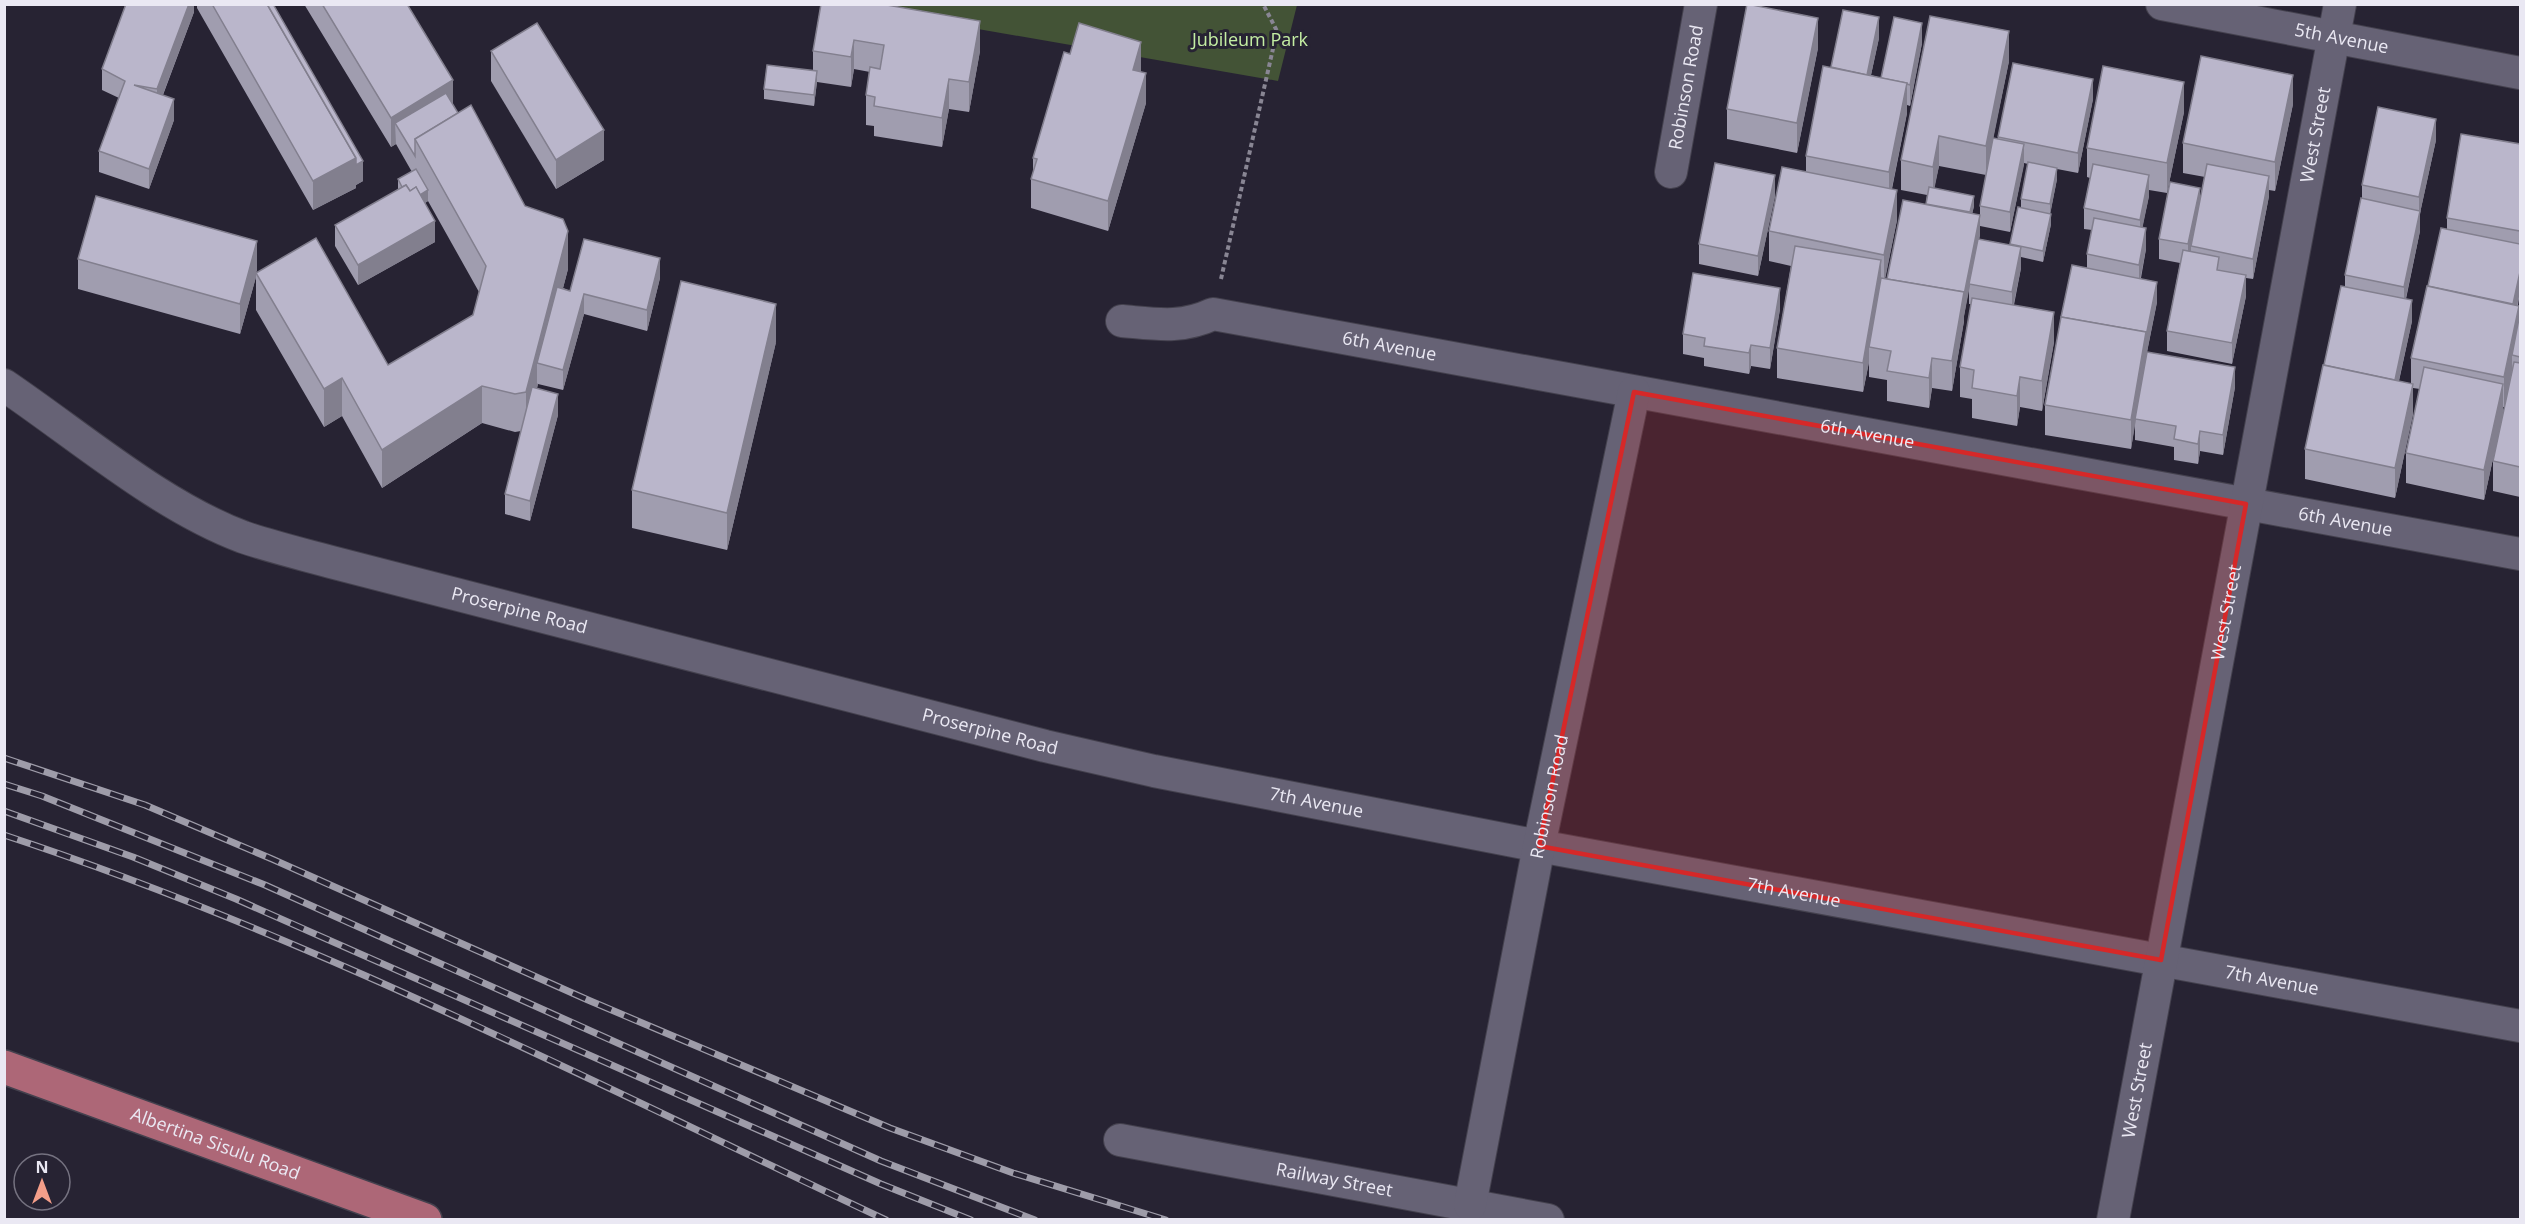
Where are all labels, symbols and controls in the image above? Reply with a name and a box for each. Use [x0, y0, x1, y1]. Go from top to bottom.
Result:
street label: 5th Avenue [2293, 17, 2391, 58]
street label: Robinson Road [1662, 23, 1708, 152]
park label: Jubileum Park [1190, 27, 1309, 51]
street label: West Street [2294, 85, 2335, 184]
street label: 6th Avenue [1341, 325, 1439, 366]
street label: 6th Avenue [1819, 413, 1917, 454]
street label: 6th Avenue [2297, 501, 2395, 541]
street label: West Street [2205, 563, 2246, 662]
street label: Proserpine Road [449, 581, 590, 639]
street label: Proserpine Road [920, 702, 1060, 760]
street label: Robinson Road [1524, 732, 1573, 861]
street label: 7th Avenue [1267, 781, 1365, 823]
street label: 7th Avenue [1745, 871, 1843, 912]
street label: 7th Avenue [2223, 959, 2321, 1000]
street label: West Street [2116, 1040, 2157, 1140]
street label: Albertina Sisulu Road [128, 1101, 304, 1185]
north arrow [12, 1152, 72, 1212]
text: N [35, 1156, 49, 1178]
street label: Railway Street [1274, 1156, 1395, 1202]

